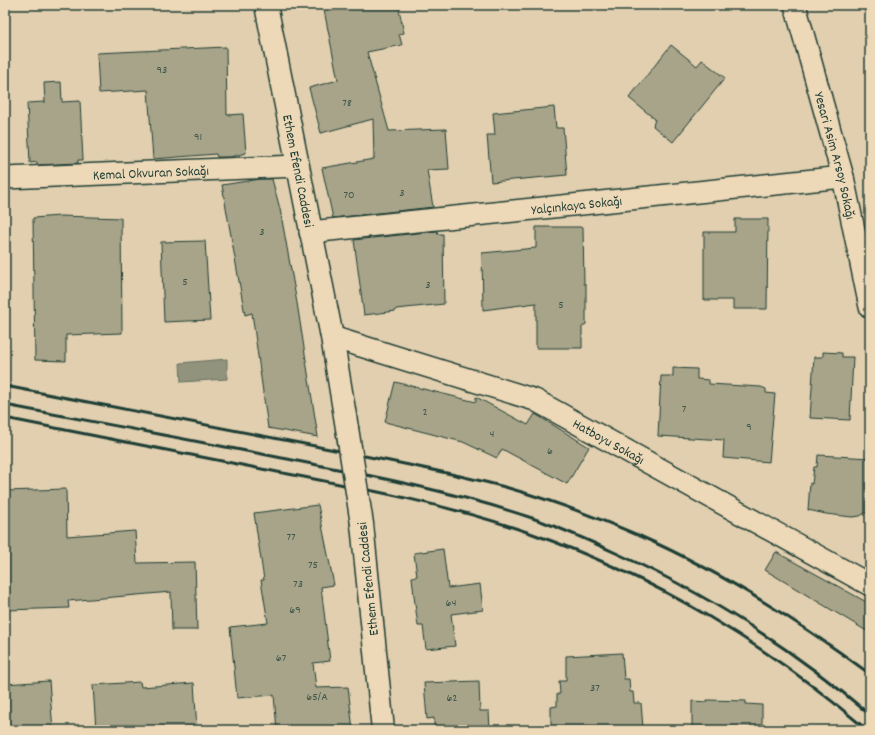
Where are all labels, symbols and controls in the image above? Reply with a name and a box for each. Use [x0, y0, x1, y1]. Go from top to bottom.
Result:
house number: 93 [157, 62, 167, 79]
street label: Yesari Asim Arsoy Sokağı [808, 90, 860, 222]
house number: 78 [342, 95, 352, 112]
street label: Ethem Efendi Caddesi [276, 113, 318, 230]
house number: 91 [194, 129, 202, 146]
street label: Kemal Okvuran Sokağı [93, 162, 209, 186]
house number: 3 [399, 185, 405, 202]
house number: 70 [343, 187, 355, 204]
street label: Yalçınkaya Sokağı [531, 192, 623, 221]
house number: 3 [259, 224, 265, 241]
house number: 5 [182, 274, 188, 291]
house number: 3 [425, 277, 431, 294]
house number: 5 [558, 297, 564, 314]
house number: 7 [682, 401, 687, 418]
house number: 2 [422, 404, 428, 421]
street label: Hatboyu Sokağı [568, 415, 648, 471]
house number: 9 [746, 419, 752, 436]
house number: 4 [490, 426, 495, 443]
house number: 6 [547, 443, 553, 460]
street label: Ethem Efendi Caddesi [353, 520, 385, 637]
house number: 77 [286, 529, 296, 546]
house number: 75 [308, 557, 318, 574]
house number: 73 [293, 576, 303, 593]
house number: 64 [446, 595, 456, 612]
house number: 69 [289, 602, 301, 619]
house number: 67 [276, 650, 287, 667]
house number: 37 [590, 680, 600, 697]
house number: 65/A [306, 689, 328, 706]
house number: 62 [446, 690, 458, 707]

